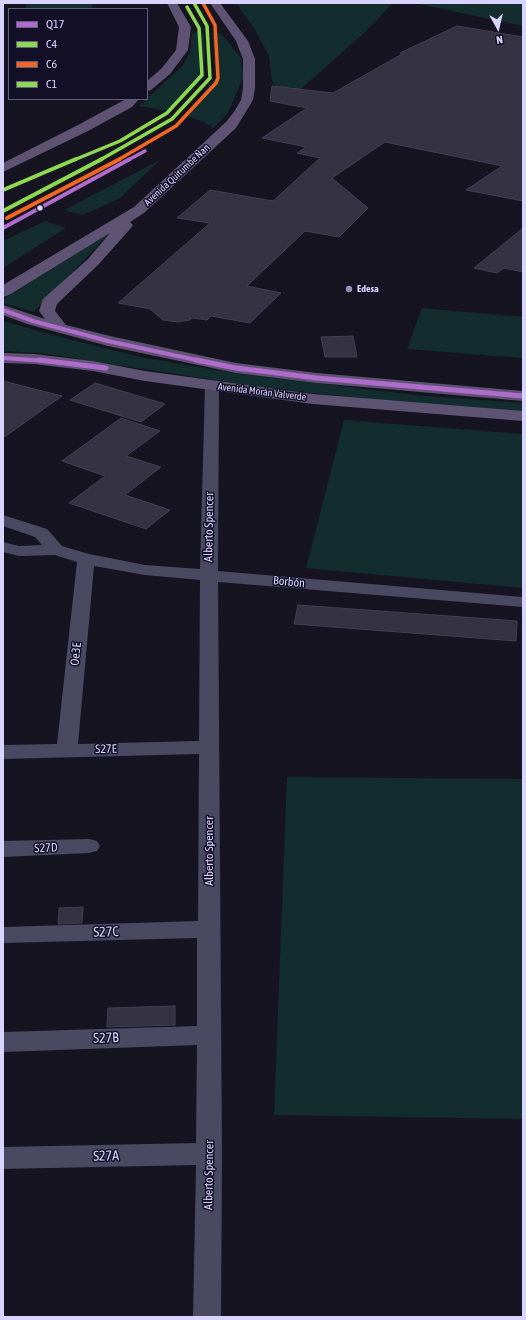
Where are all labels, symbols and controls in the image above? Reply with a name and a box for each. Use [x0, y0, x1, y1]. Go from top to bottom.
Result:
legend [8, 8, 148, 100]
north arrow [478, 8, 518, 48]
text: Q17 [46, 17, 64, 31]
text: N [496, 33, 504, 46]
text: C4 [46, 37, 57, 51]
text: C6 [46, 57, 57, 71]
text: C1 [46, 77, 57, 91]
street label: Avenida Quitumbe Ñan [142, 142, 212, 208]
unlabelled marker [35, 203, 45, 213]
place label: Edesa [357, 283, 379, 295]
marker: Edesa [344, 284, 354, 294]
street label: Avenida Morán Valverde [217, 381, 307, 403]
street label: Alberto Spencer [201, 492, 217, 562]
street label: Borbón [272, 573, 306, 591]
street label: Oe3E [68, 642, 84, 666]
street label: S27E [95, 742, 117, 756]
street label: Alberto Spencer [202, 816, 216, 886]
street label: S27D [34, 840, 58, 856]
street label: S27C [93, 923, 119, 941]
street label: S27B [93, 1029, 119, 1047]
street label: Alberto Spencer [201, 1140, 217, 1210]
street label: S27A [93, 1147, 119, 1165]

